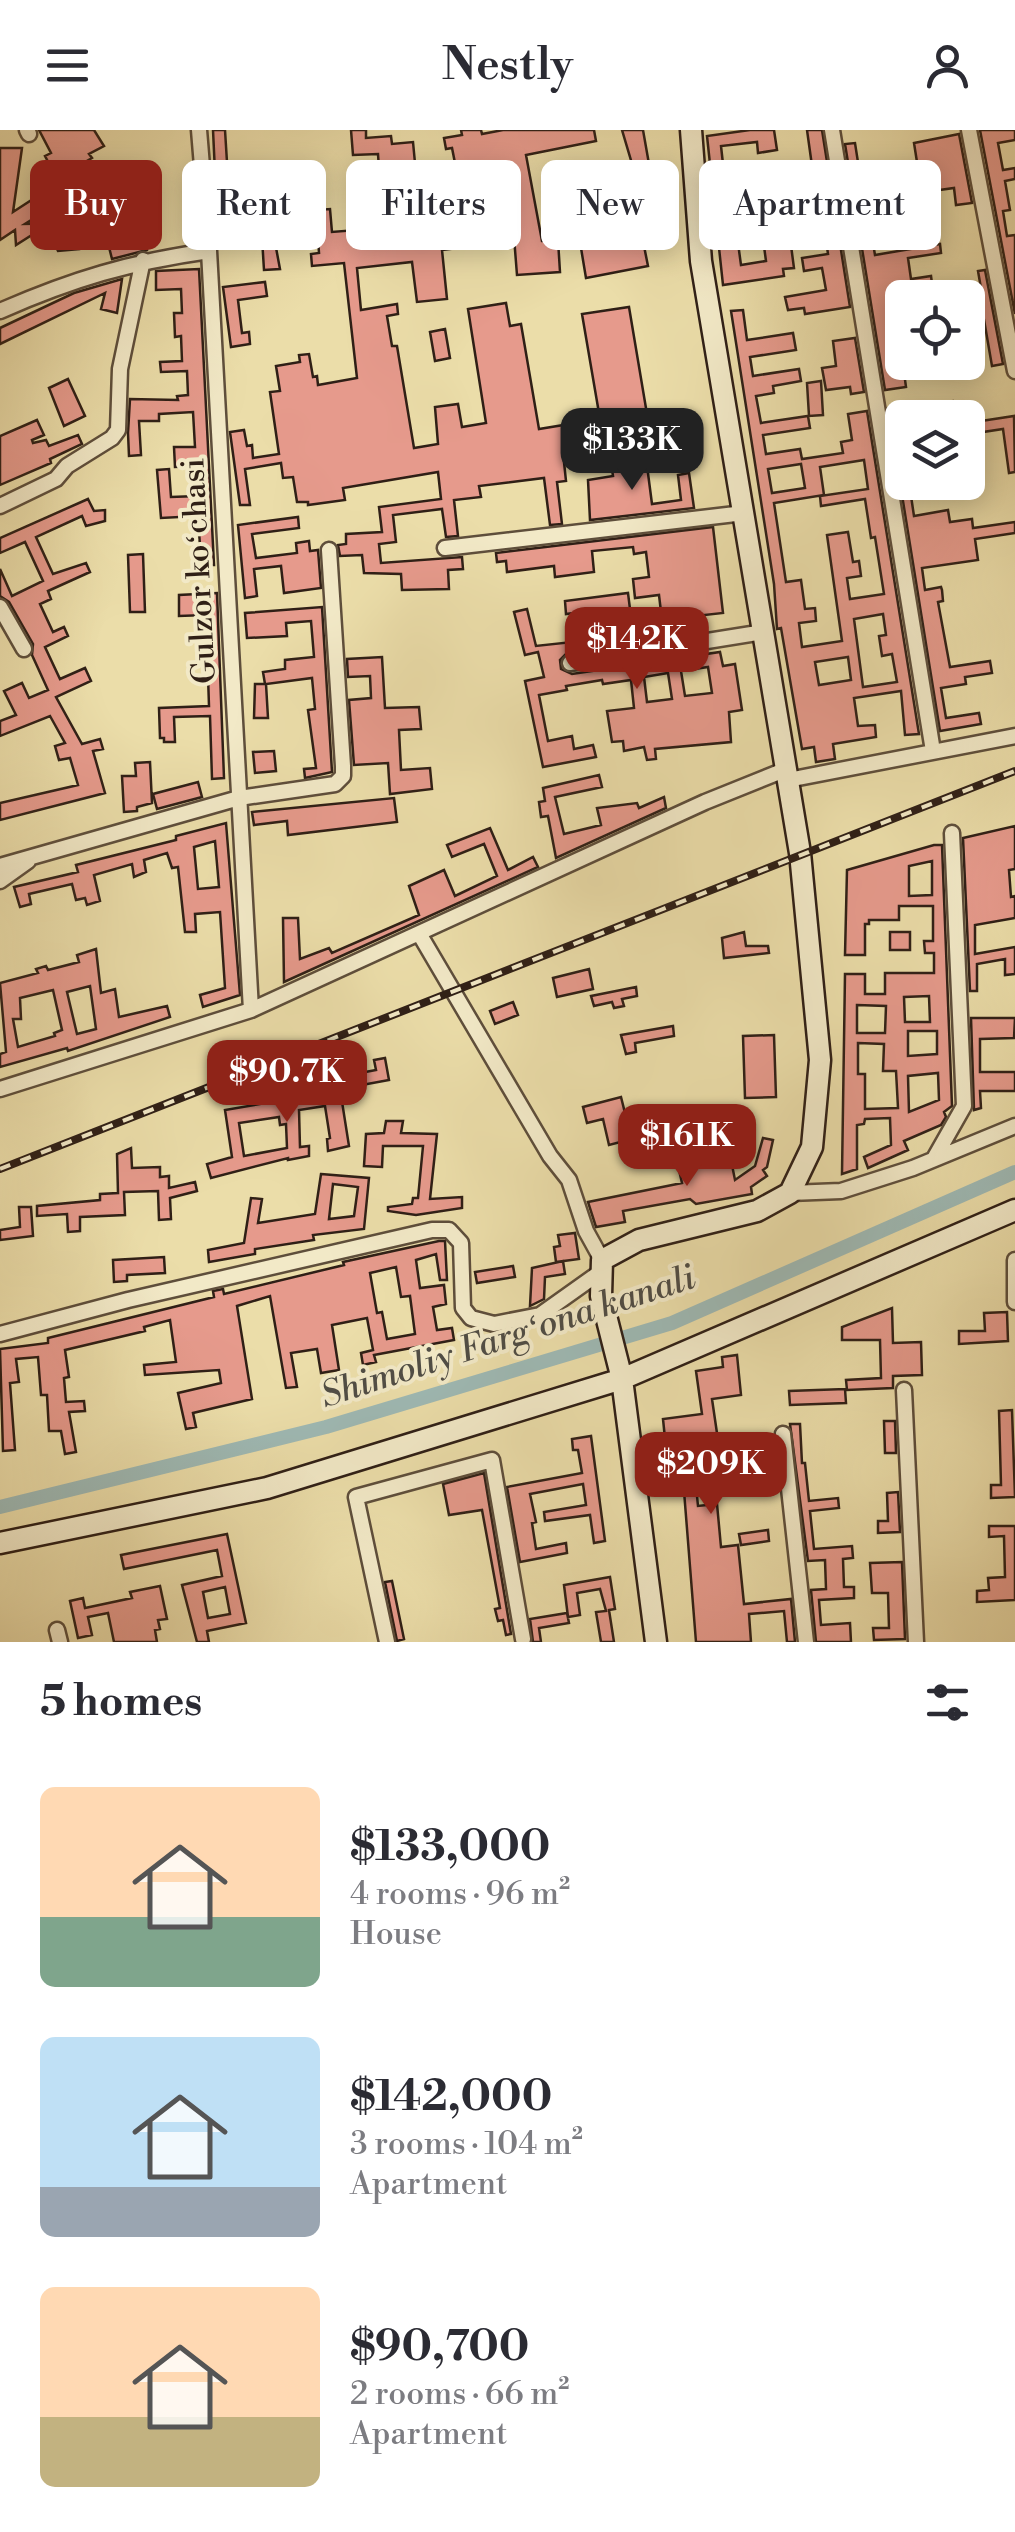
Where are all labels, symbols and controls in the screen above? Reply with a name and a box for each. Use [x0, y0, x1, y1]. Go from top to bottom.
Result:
text: Nestly [442, 37, 573, 94]
icon: menu [40, 38, 95, 93]
icon: person [920, 38, 975, 93]
chip: Buy [30, 160, 162, 250]
chip: Rent [182, 160, 326, 250]
chip: Filters [346, 160, 521, 250]
chip: New [541, 160, 679, 250]
chip: Apartment [699, 160, 941, 250]
map controls [885, 280, 985, 500]
button: locate [885, 280, 985, 380]
button: layers [885, 400, 985, 500]
pin: $133K [562, 408, 702, 493]
text: $133K [583, 420, 681, 460]
street label: Gulzor koʻchasi [173, 457, 225, 685]
pin: $142K [567, 607, 707, 692]
text: $142K [587, 619, 687, 659]
pin: $90.7K [206, 1040, 368, 1125]
text: $90.7K [229, 1052, 345, 1092]
pin: $161K [617, 1104, 757, 1189]
text: $161K [640, 1116, 734, 1156]
water label: Shimoliy Fargʻona kanali [315, 1256, 701, 1418]
pin: $209K [641, 1432, 781, 1517]
text: $209K [657, 1444, 765, 1484]
icon: filters [920, 1675, 975, 1730]
text: 5 homes [40, 1676, 202, 1729]
text: $133,000 [350, 1821, 550, 1874]
icon: home [120, 1827, 240, 1947]
text: 4 rooms · 96 m² [350, 1874, 570, 1914]
text: House [350, 1914, 442, 1954]
text: $142,000 [350, 2071, 552, 2124]
icon: home [120, 2077, 240, 2197]
text: 3 rooms · 104 m² [350, 2124, 583, 2164]
text: Apartment [350, 2164, 507, 2204]
text: $90,700 [350, 2321, 529, 2374]
icon: home [120, 2327, 240, 2447]
text: 2 rooms · 66 m² [350, 2374, 569, 2414]
text: Apartment [350, 2414, 507, 2454]

